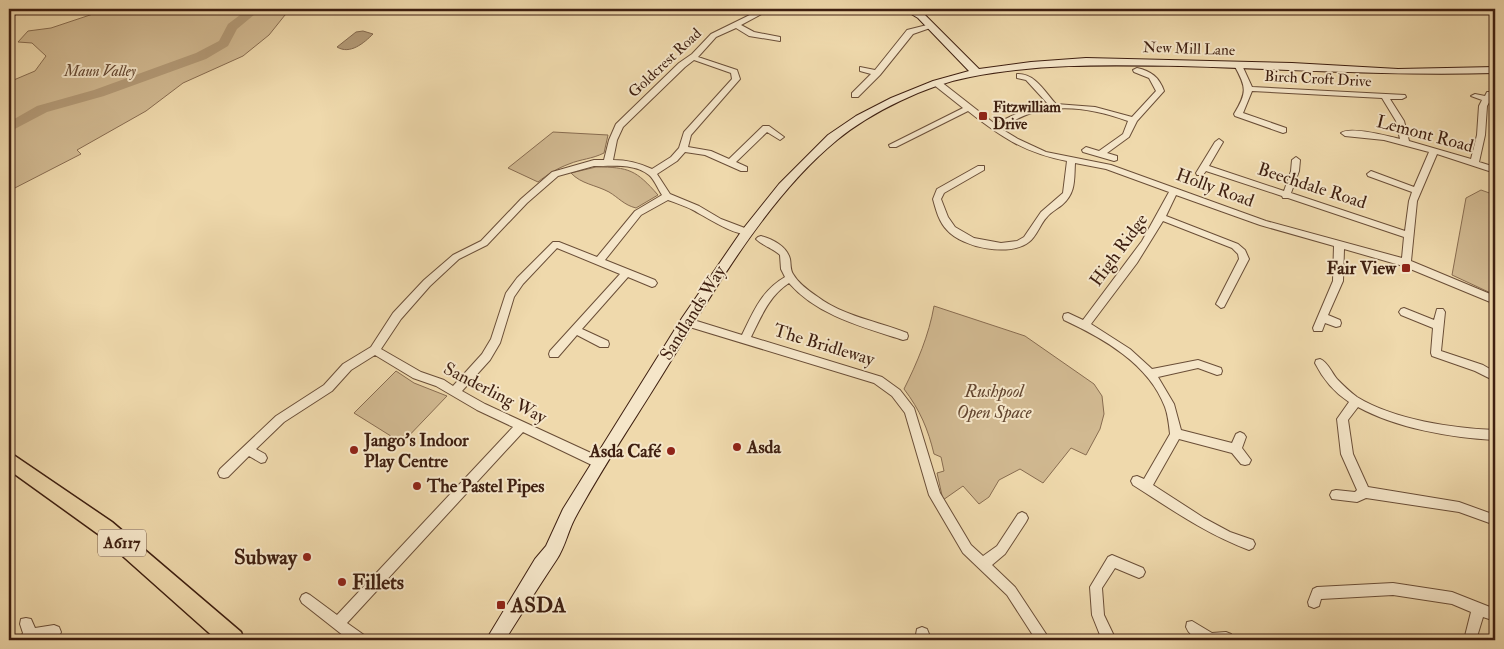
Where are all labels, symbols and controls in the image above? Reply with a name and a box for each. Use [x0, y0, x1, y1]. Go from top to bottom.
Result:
street label: Goldcrest Road [624, 24, 706, 102]
street label: New Mill Lane [1143, 38, 1235, 60]
park label: Maun Valley [63, 62, 137, 81]
street label: Birch Croft Drive [1264, 67, 1372, 91]
place label: Fitzwilliam Drive [993, 98, 1061, 134]
marker: Fitzwilliam Drive [977, 110, 989, 122]
street label: Lemont Road [1374, 110, 1476, 158]
street label: Beechdale Road [1255, 158, 1370, 214]
street label: Holly Road [1173, 163, 1257, 213]
street label: High Ridge [1085, 209, 1153, 291]
place label: Fair View [1327, 257, 1397, 280]
street label: Sandlands Way [655, 260, 732, 365]
marker: Fair View [1400, 262, 1412, 274]
street label: The Bridleway [771, 319, 878, 372]
street label: Sanderling Way [439, 357, 551, 429]
park label: Rushpool Open Space [956, 380, 1033, 424]
place label: Jango's Indoor Play Centre [363, 429, 469, 473]
place label: Asda [746, 436, 781, 459]
place label: Asda Café [589, 440, 661, 463]
marker: Asda [731, 441, 743, 453]
marker: Jango's Indoor Play Centre [348, 444, 360, 456]
marker: Asda Café [665, 445, 677, 457]
place label: The Pastel Pipes [426, 475, 545, 498]
marker: The Pastel Pipes [411, 480, 423, 492]
road number: A6117 [98, 530, 146, 556]
place label: Subway [234, 544, 298, 571]
marker: Subway [301, 551, 313, 563]
place label: Fillets [352, 569, 404, 596]
marker: Fillets [336, 576, 348, 588]
place label: ASDA [510, 592, 567, 619]
marker: ASDA [495, 599, 507, 611]

